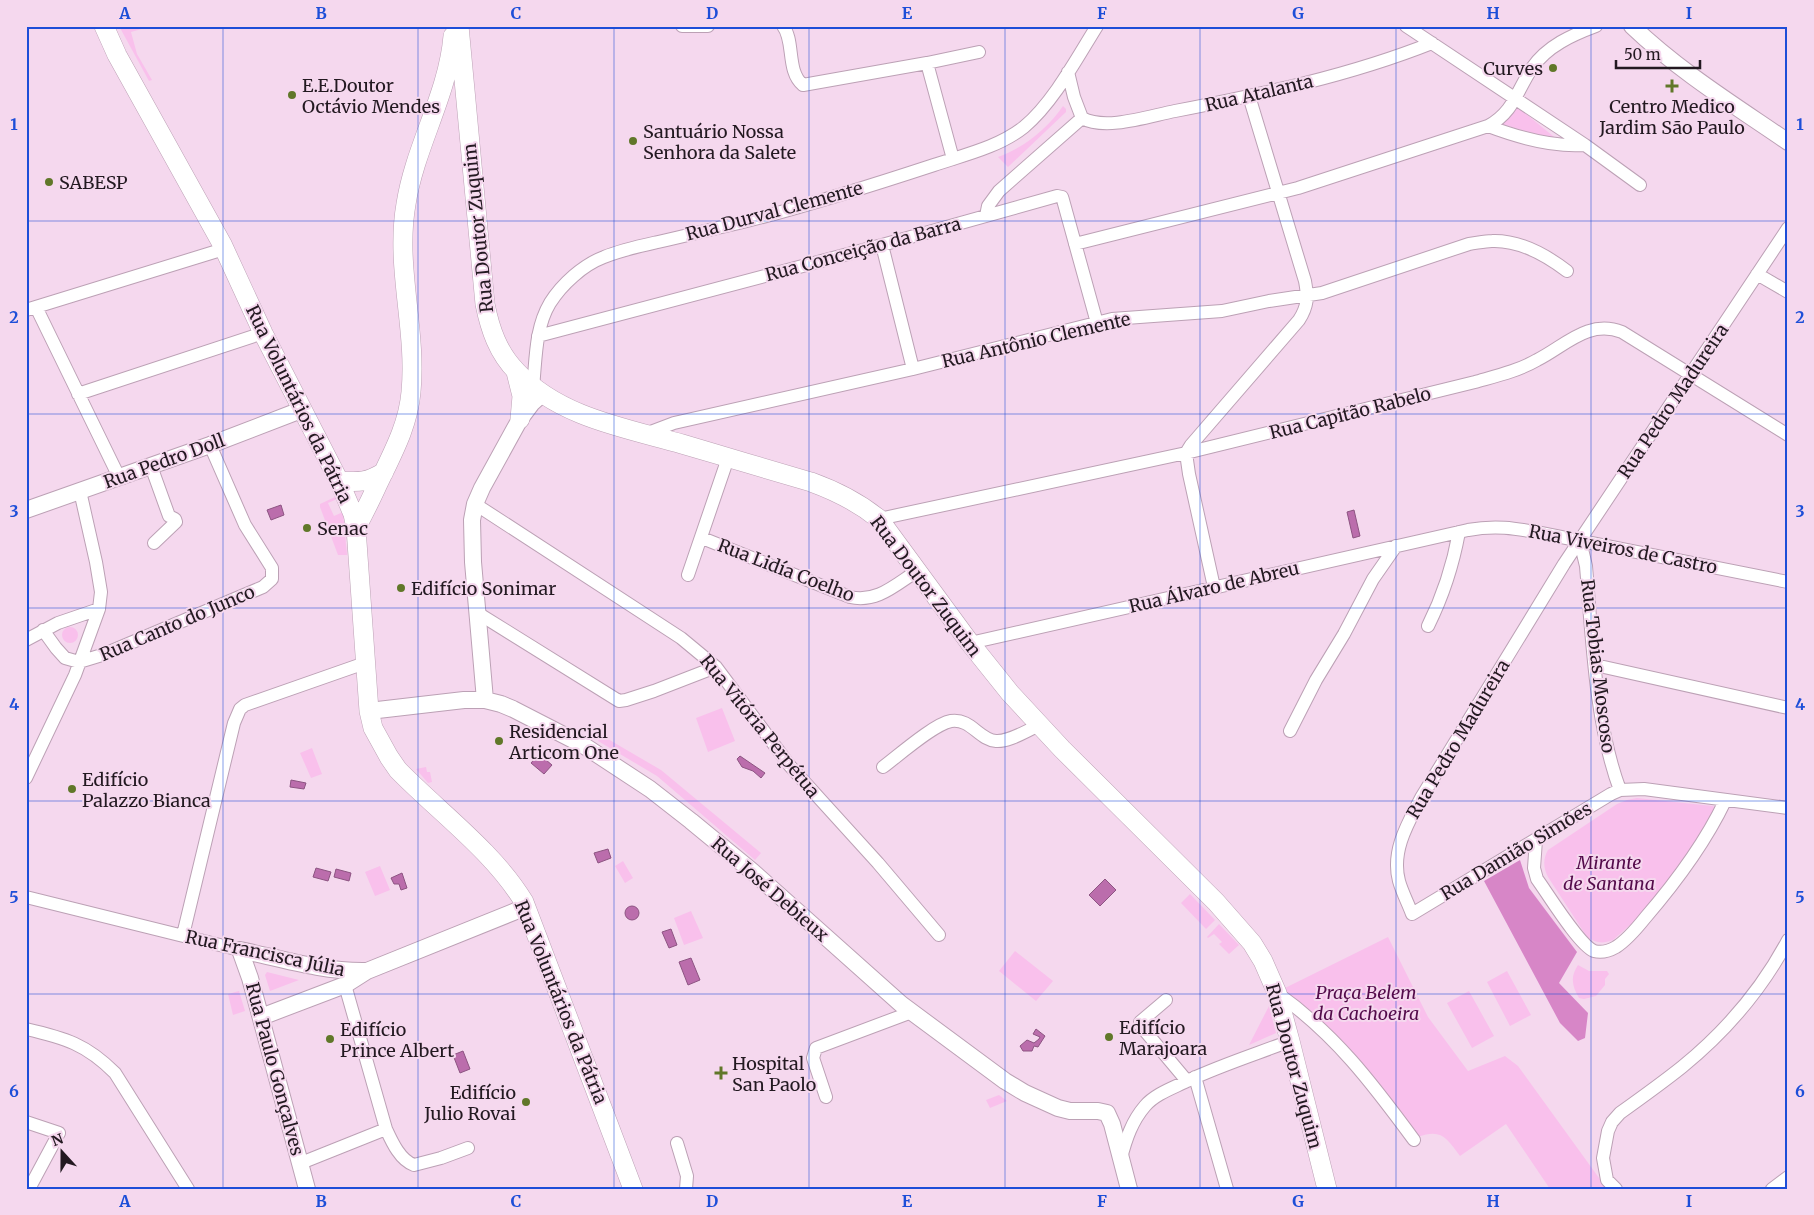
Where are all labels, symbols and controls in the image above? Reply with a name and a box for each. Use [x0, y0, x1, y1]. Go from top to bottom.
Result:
text: A [118, 3, 131, 23]
text: B [315, 3, 327, 23]
text: C [511, 3, 521, 23]
text: D [706, 3, 718, 23]
text: E [902, 3, 913, 23]
text: F [1097, 3, 1107, 23]
text: G [1292, 3, 1304, 23]
text: H [1486, 3, 1500, 23]
text: I [1686, 3, 1692, 23]
scale bar [1616, 38, 1700, 70]
text: 50 m [1624, 45, 1661, 64]
place label: Curves [1483, 57, 1543, 80]
marker: Curves [1547, 62, 1559, 74]
street label: Rua Atalanta [1203, 69, 1316, 117]
place label: E.E.Doutor Octávio Mendes [302, 74, 440, 118]
marker: Centro Medico Jardim São Paulo [1665, 79, 1679, 93]
marker: E.E.Doutor Octávio Mendes [286, 89, 298, 101]
place label: Centro Medico Jardim São Paulo [1598, 95, 1745, 139]
text: 1 [10, 114, 18, 134]
text: 1 [1796, 114, 1804, 134]
place label: Santuário Nossa Senhora da Salete [643, 120, 796, 164]
marker: Santuário Nossa Senhora da Salete [627, 135, 639, 147]
street label: Rua Doutor Zuquim [458, 142, 498, 314]
place label: SABESP [59, 171, 128, 194]
marker: SABESP [43, 176, 55, 188]
street label: Rua Durval Clemente [683, 176, 865, 246]
street label: Rua Conceição da Barra [763, 212, 964, 286]
street label: Rua Voluntários da Pátria [241, 301, 357, 507]
text: 2 [9, 307, 19, 327]
street label: Rua Antônio Clemente [939, 307, 1133, 373]
text: 2 [1795, 307, 1805, 327]
street label: Rua Pedro Madureira [1613, 319, 1734, 483]
street label: Rua Capitão Rabelo [1267, 382, 1433, 444]
street label: Rua Pedro Doll [100, 428, 228, 494]
text: 3 [9, 501, 19, 521]
text: 3 [1795, 501, 1805, 521]
street label: Rua Doutor Zuquim [866, 511, 987, 661]
place label: Senac [317, 517, 368, 540]
street label: Rua Viveiros de Castro [1527, 519, 1719, 579]
marker: Senac [301, 522, 313, 534]
street label: Rua Lidía Coelho [714, 533, 858, 607]
street label: Rua Álvaro de Abreu [1127, 556, 1301, 618]
place label: Edifício Sonimar [411, 577, 556, 600]
street label: Rua Tobias Moscoso [1576, 578, 1620, 754]
street label: Rua Canto do Junco [96, 580, 258, 666]
marker: Edifício Sonimar [395, 582, 407, 594]
street label: Rua Vitória Perpétua [695, 650, 825, 803]
street label: Rua Pedro Madureira [1401, 655, 1515, 823]
text: 4 [9, 694, 19, 714]
text: 4 [1795, 694, 1805, 714]
place label: Residencial Articom One [508, 720, 619, 764]
marker: Residencial Articom One [493, 735, 505, 747]
place label: Edifício Palazzo Bianca [82, 768, 211, 812]
marker: Edifício Palazzo Bianca [66, 783, 78, 795]
street label: Rua Damião Simões [1436, 797, 1596, 905]
street label: Rua José Debieux [707, 832, 834, 946]
park label: Mirante de Santana [1563, 851, 1655, 895]
text: 5 [9, 887, 19, 907]
text: 5 [1795, 887, 1805, 907]
street label: Rua Voluntários da Pátria [510, 897, 613, 1108]
street label: Rua Francisca Júlia [183, 925, 347, 981]
street label: Rua Paulo Gonçalves [241, 980, 309, 1158]
street label: Rua Doutor Zuquim [1261, 981, 1327, 1151]
park label: Praça Belem da Cachoeira [1313, 981, 1419, 1025]
place label: Edifício Marajoara [1119, 1016, 1208, 1060]
place label: Edifício Prince Albert [340, 1018, 454, 1062]
marker: Edifício Marajoara [1103, 1031, 1115, 1043]
marker: Edifício Prince Albert [324, 1033, 336, 1045]
place label: Hospital San Paolo [732, 1052, 816, 1096]
marker: Hospital San Paolo [714, 1066, 728, 1080]
text: 6 [9, 1081, 19, 1101]
place label: Edifício Julio Rovai [423, 1081, 516, 1125]
text: 6 [1795, 1081, 1805, 1101]
marker: Edifício Julio Rovai [520, 1096, 532, 1108]
north arrow [38, 1128, 88, 1178]
text: N [49, 1129, 66, 1150]
text: A [118, 1191, 131, 1211]
text: B [315, 1191, 327, 1211]
text: C [511, 1191, 521, 1211]
text: D [706, 1191, 718, 1211]
text: E [902, 1191, 913, 1211]
text: F [1097, 1191, 1107, 1211]
text: G [1292, 1191, 1304, 1211]
text: H [1486, 1191, 1500, 1211]
text: I [1686, 1191, 1692, 1211]

